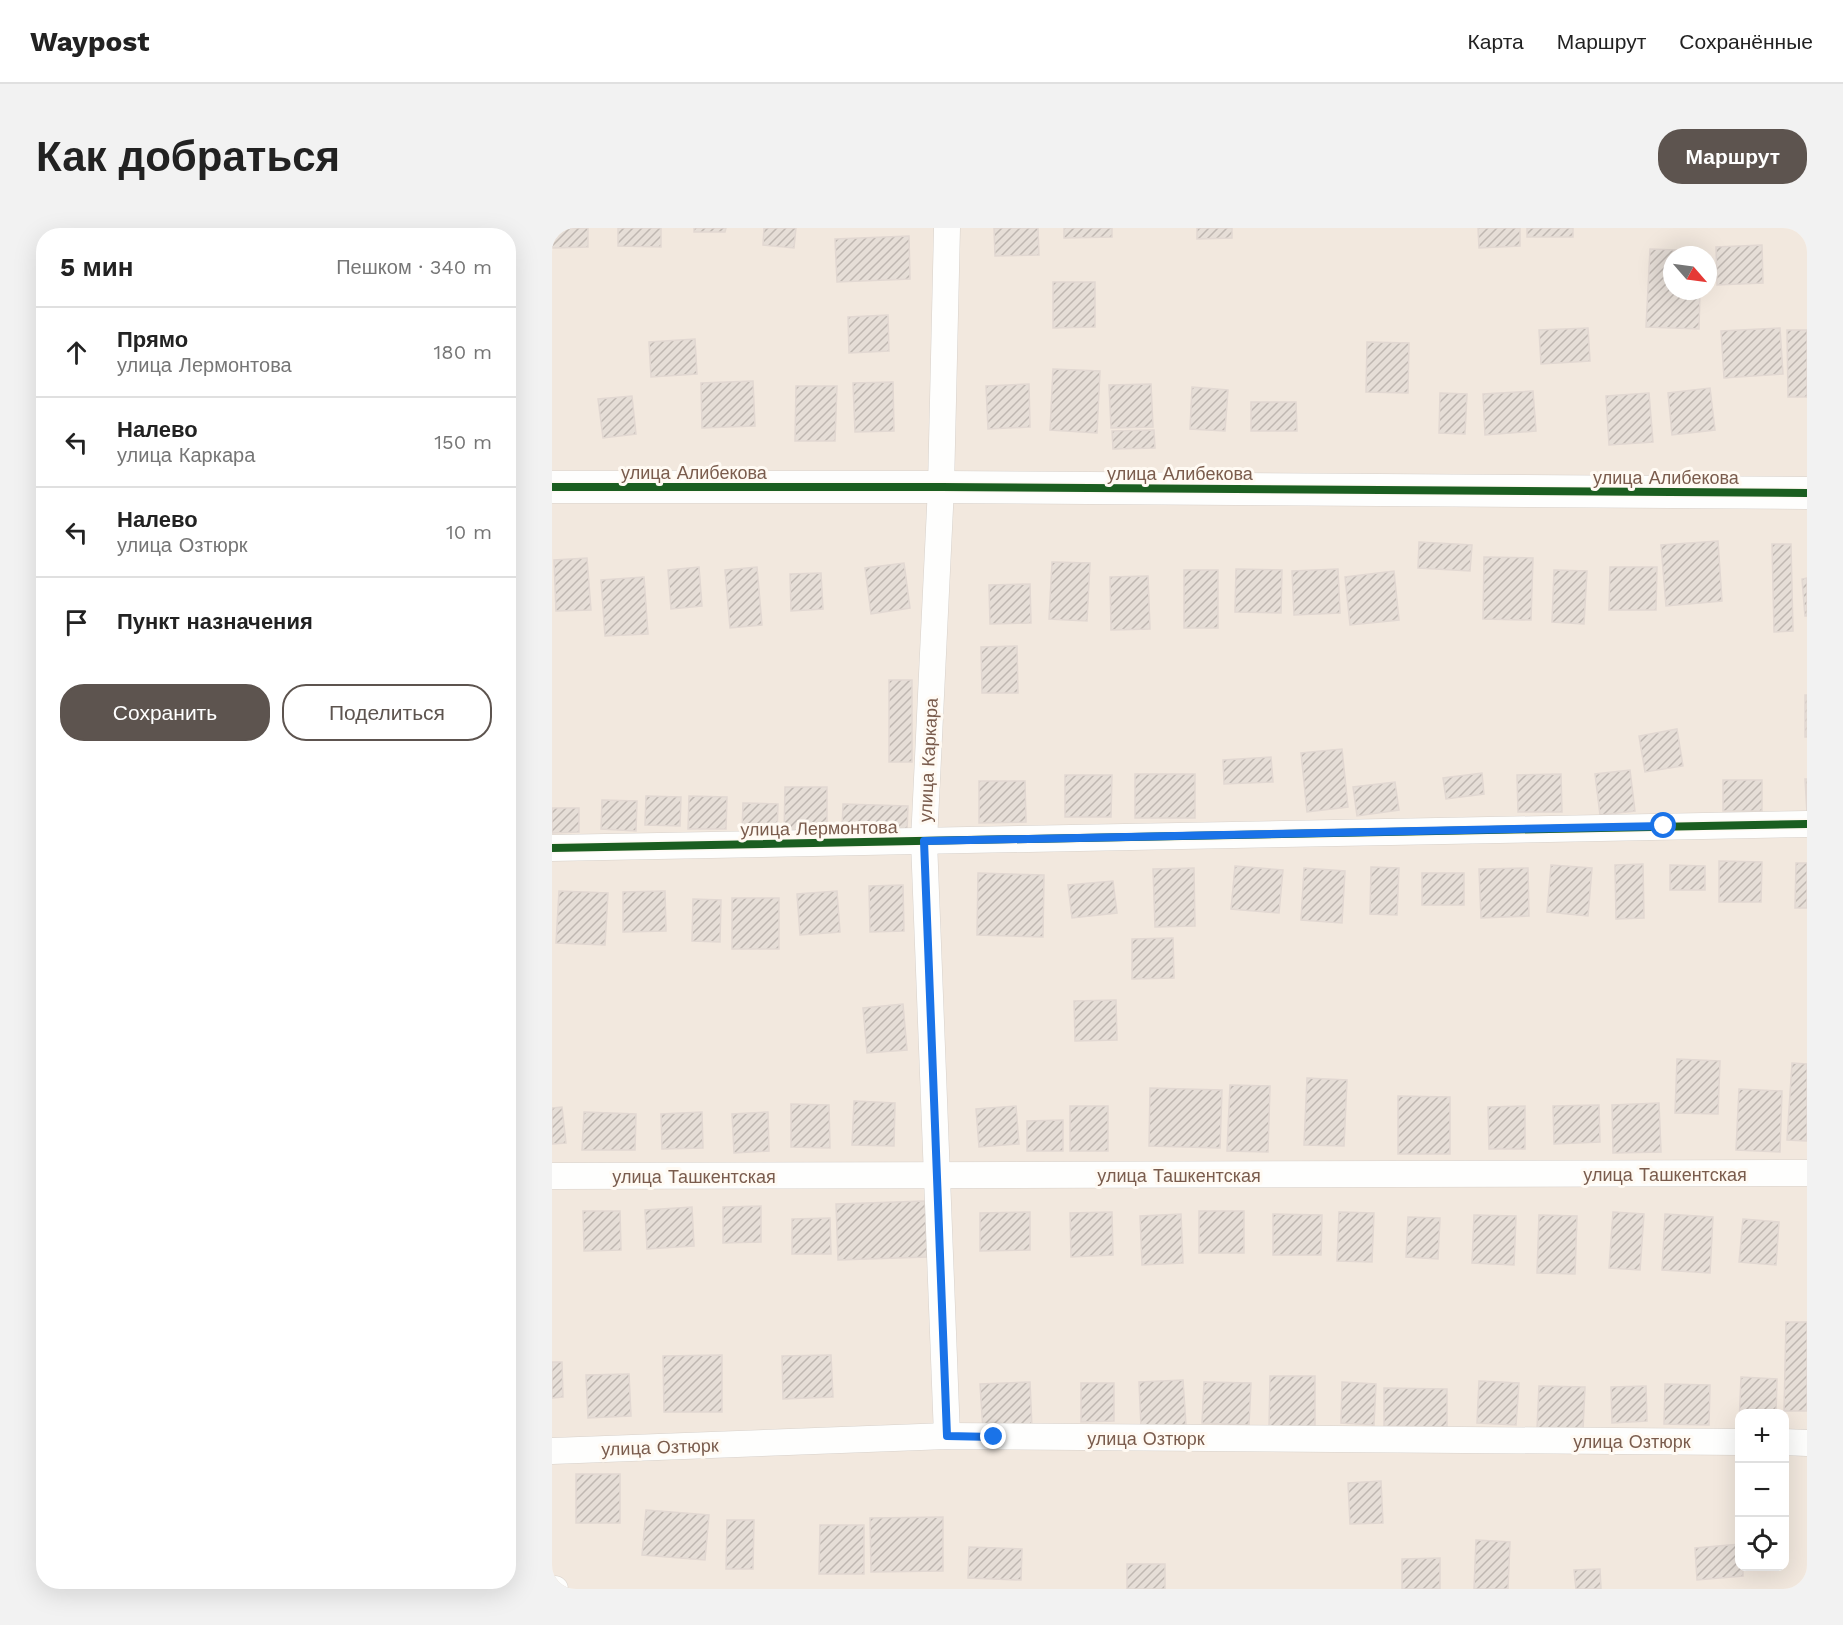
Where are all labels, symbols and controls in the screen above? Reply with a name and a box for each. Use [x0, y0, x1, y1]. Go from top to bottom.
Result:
text: Waypost [30, 25, 149, 58]
text: Карта [1468, 29, 1524, 54]
text: Маршрут [1557, 29, 1646, 54]
text: Сохранённые [1679, 29, 1813, 54]
button: Маршрут [1658, 129, 1807, 184]
text: Как добраться [36, 132, 340, 181]
north arrow [1663, 246, 1717, 300]
text: 5 мин [60, 252, 134, 282]
text: Пешком · 340 m [336, 255, 492, 279]
text: Прямо [117, 327, 188, 352]
icon: ahead [60, 336, 93, 369]
text: 180 m [434, 340, 492, 364]
text: улица Лермонтова [117, 353, 292, 377]
text: Налево [117, 417, 198, 442]
icon: left [60, 426, 93, 459]
text: 150 m [434, 430, 492, 454]
text: улица Каркара [117, 443, 255, 467]
street label: улица Алибекова [621, 462, 768, 483]
street label: улица Алибекова [1107, 463, 1254, 484]
street label: улица Алибекова [1593, 467, 1740, 488]
text: Налево [117, 507, 198, 532]
icon: left [60, 516, 93, 549]
text: 10 m [446, 520, 492, 544]
text: улица Озтюрк [117, 533, 248, 557]
icon: arrive [60, 606, 93, 639]
text: Пункт назначения [117, 609, 313, 634]
button: Сохранить [60, 684, 270, 741]
button: Поделиться [282, 684, 492, 741]
street label: улица Каркара [914, 696, 942, 823]
route start [1650, 812, 1676, 838]
street label: улица Лермонтова [740, 816, 899, 840]
street label: улица Ташкентская [1583, 1164, 1747, 1185]
street label: улица Ташкентская [1097, 1165, 1261, 1186]
street label: улица Ташкентская [612, 1166, 776, 1187]
map controls [1735, 1409, 1789, 1571]
button: + [1735, 1409, 1789, 1463]
route end [980, 1423, 1006, 1449]
street label: улица Озтюрк [1087, 1428, 1205, 1449]
street label: улица Озтюрк [1573, 1431, 1691, 1452]
street label: улица Озтюрк [601, 1434, 719, 1460]
button: − [1735, 1463, 1789, 1517]
button: locate [1735, 1517, 1789, 1571]

